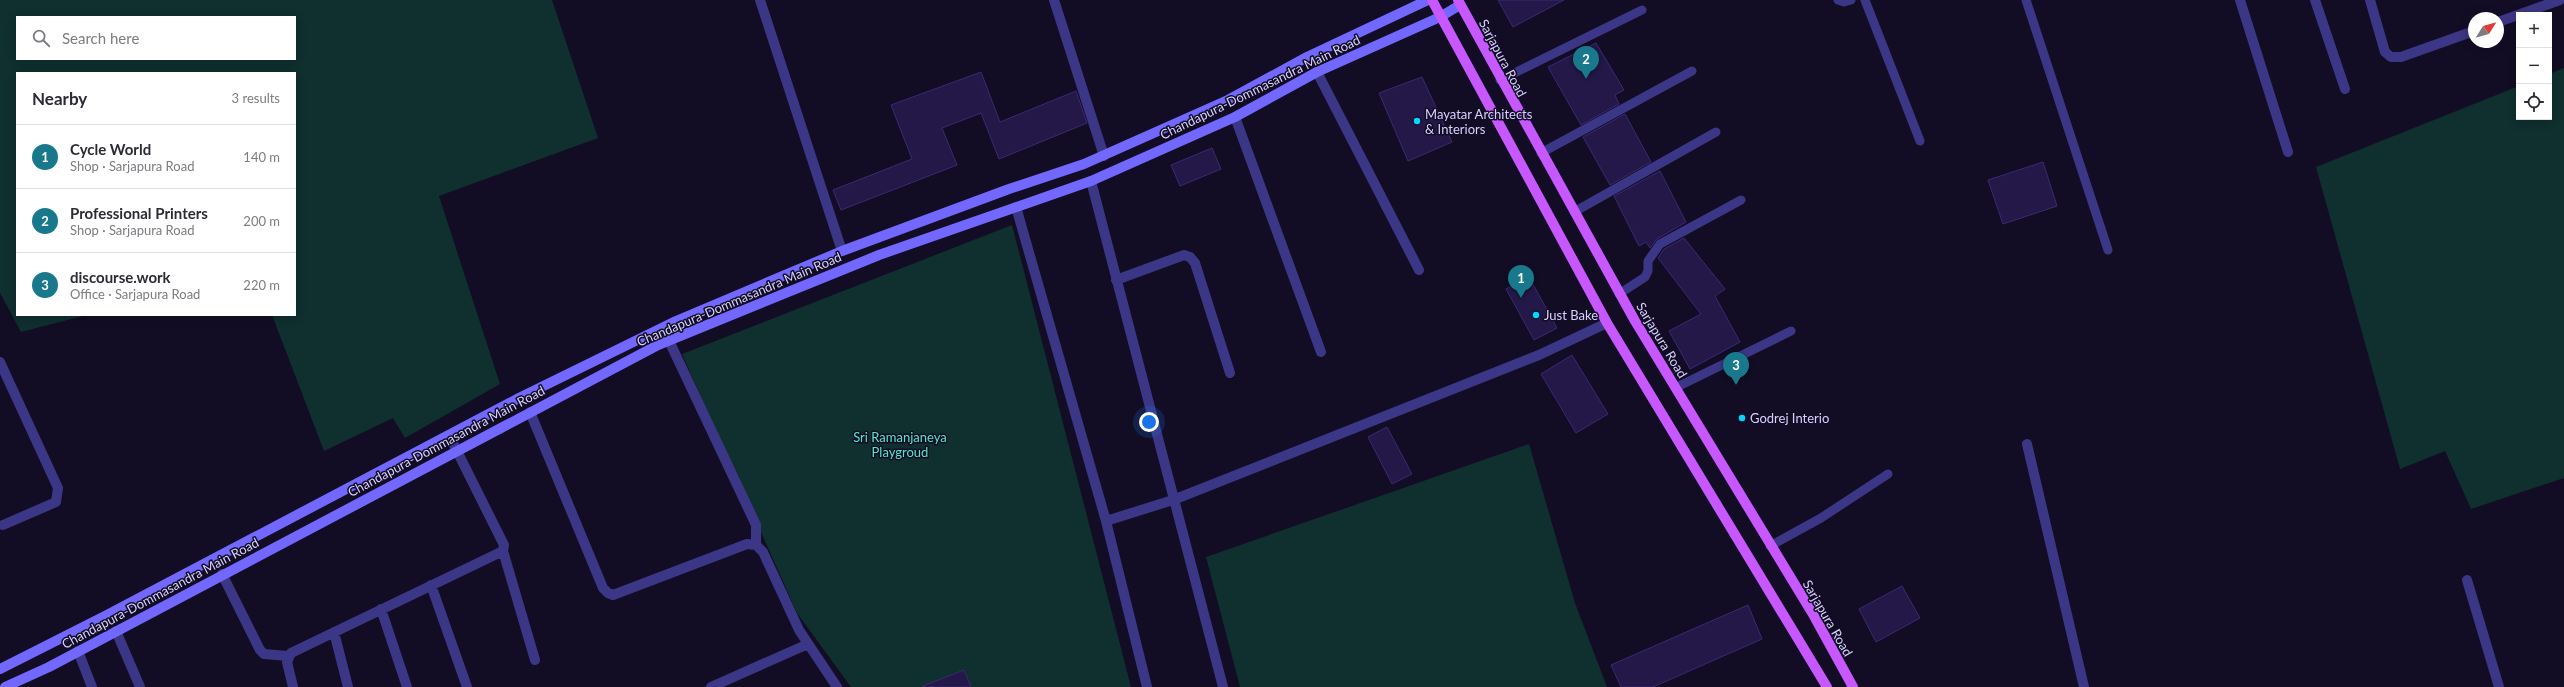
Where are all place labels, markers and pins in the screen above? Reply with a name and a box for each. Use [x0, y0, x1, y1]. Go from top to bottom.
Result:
pin: 2 [1573, 46, 1599, 79]
place label: Mayatar Architects & Interiors [1425, 106, 1533, 137]
marker: Mayatar Architects & Interiors [1412, 116, 1422, 126]
pin: 1 [1508, 265, 1534, 298]
place label: Just Bake [1544, 307, 1598, 323]
marker: Just Bake [1531, 310, 1541, 320]
pin: 3 [1723, 352, 1749, 385]
place label: Godrej Interio [1750, 410, 1829, 426]
marker: Godrej Interio [1737, 413, 1747, 423]

